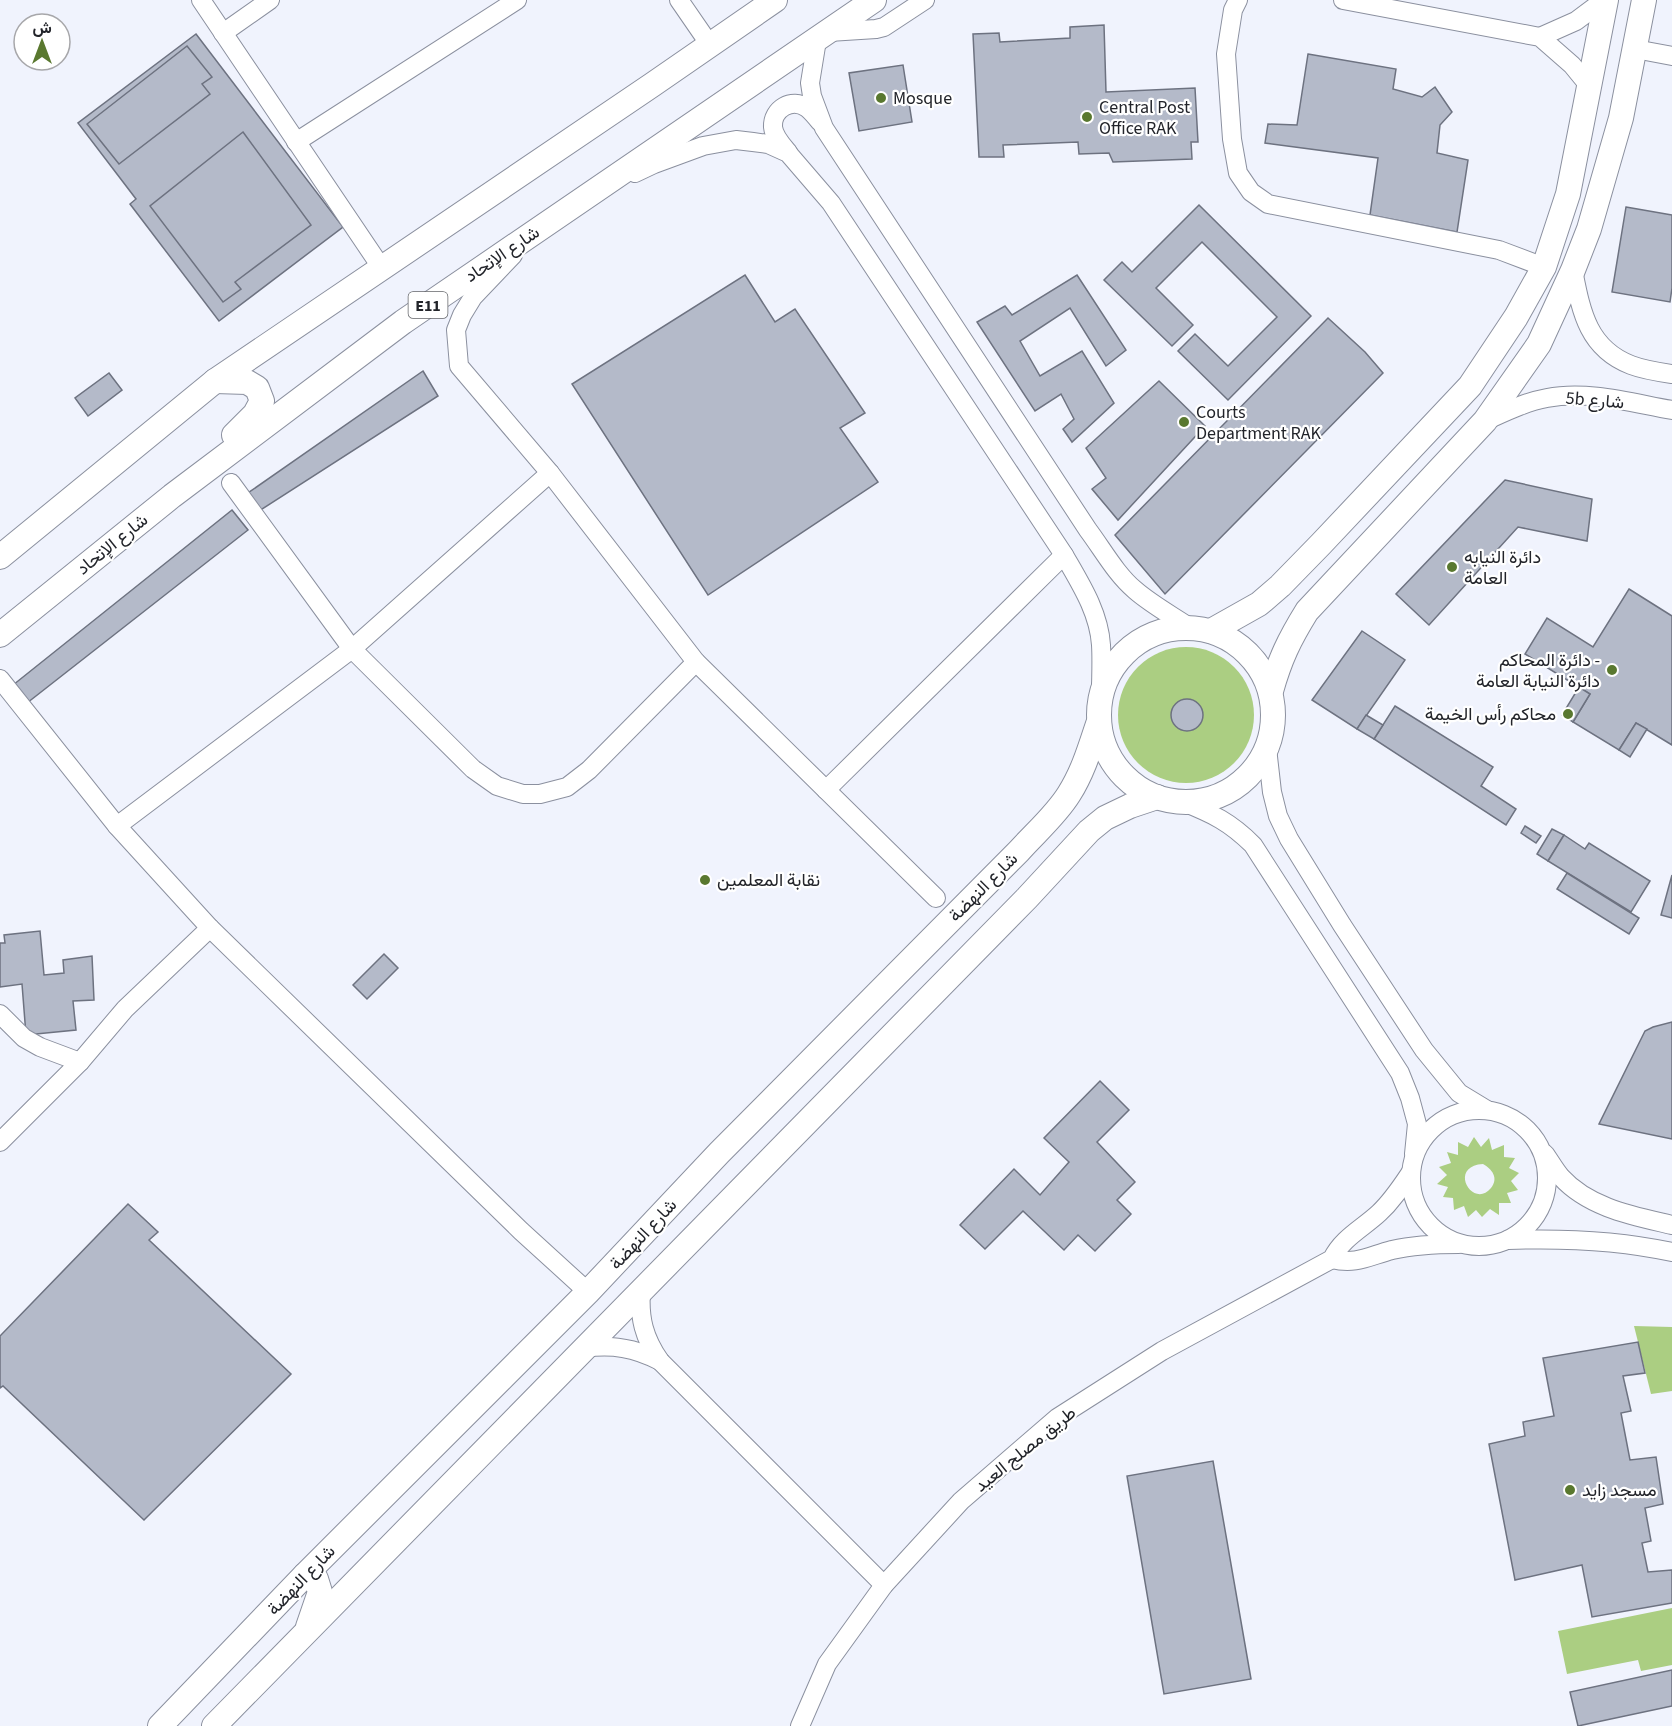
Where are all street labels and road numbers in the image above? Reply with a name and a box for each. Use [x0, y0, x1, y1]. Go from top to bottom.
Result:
street label: شارع الإتحاد [460, 220, 545, 289]
road number: E11 [408, 292, 448, 318]
street label: 5b شارع [1565, 385, 1625, 416]
street label: شارع الإتحاد [71, 508, 153, 581]
street label: شارع النهضة [943, 847, 1024, 928]
street label: شارع النهضة [604, 1193, 683, 1275]
street label: طريق مصلح العيد [969, 1401, 1081, 1498]
street label: شارع النهضة [261, 1540, 341, 1621]

